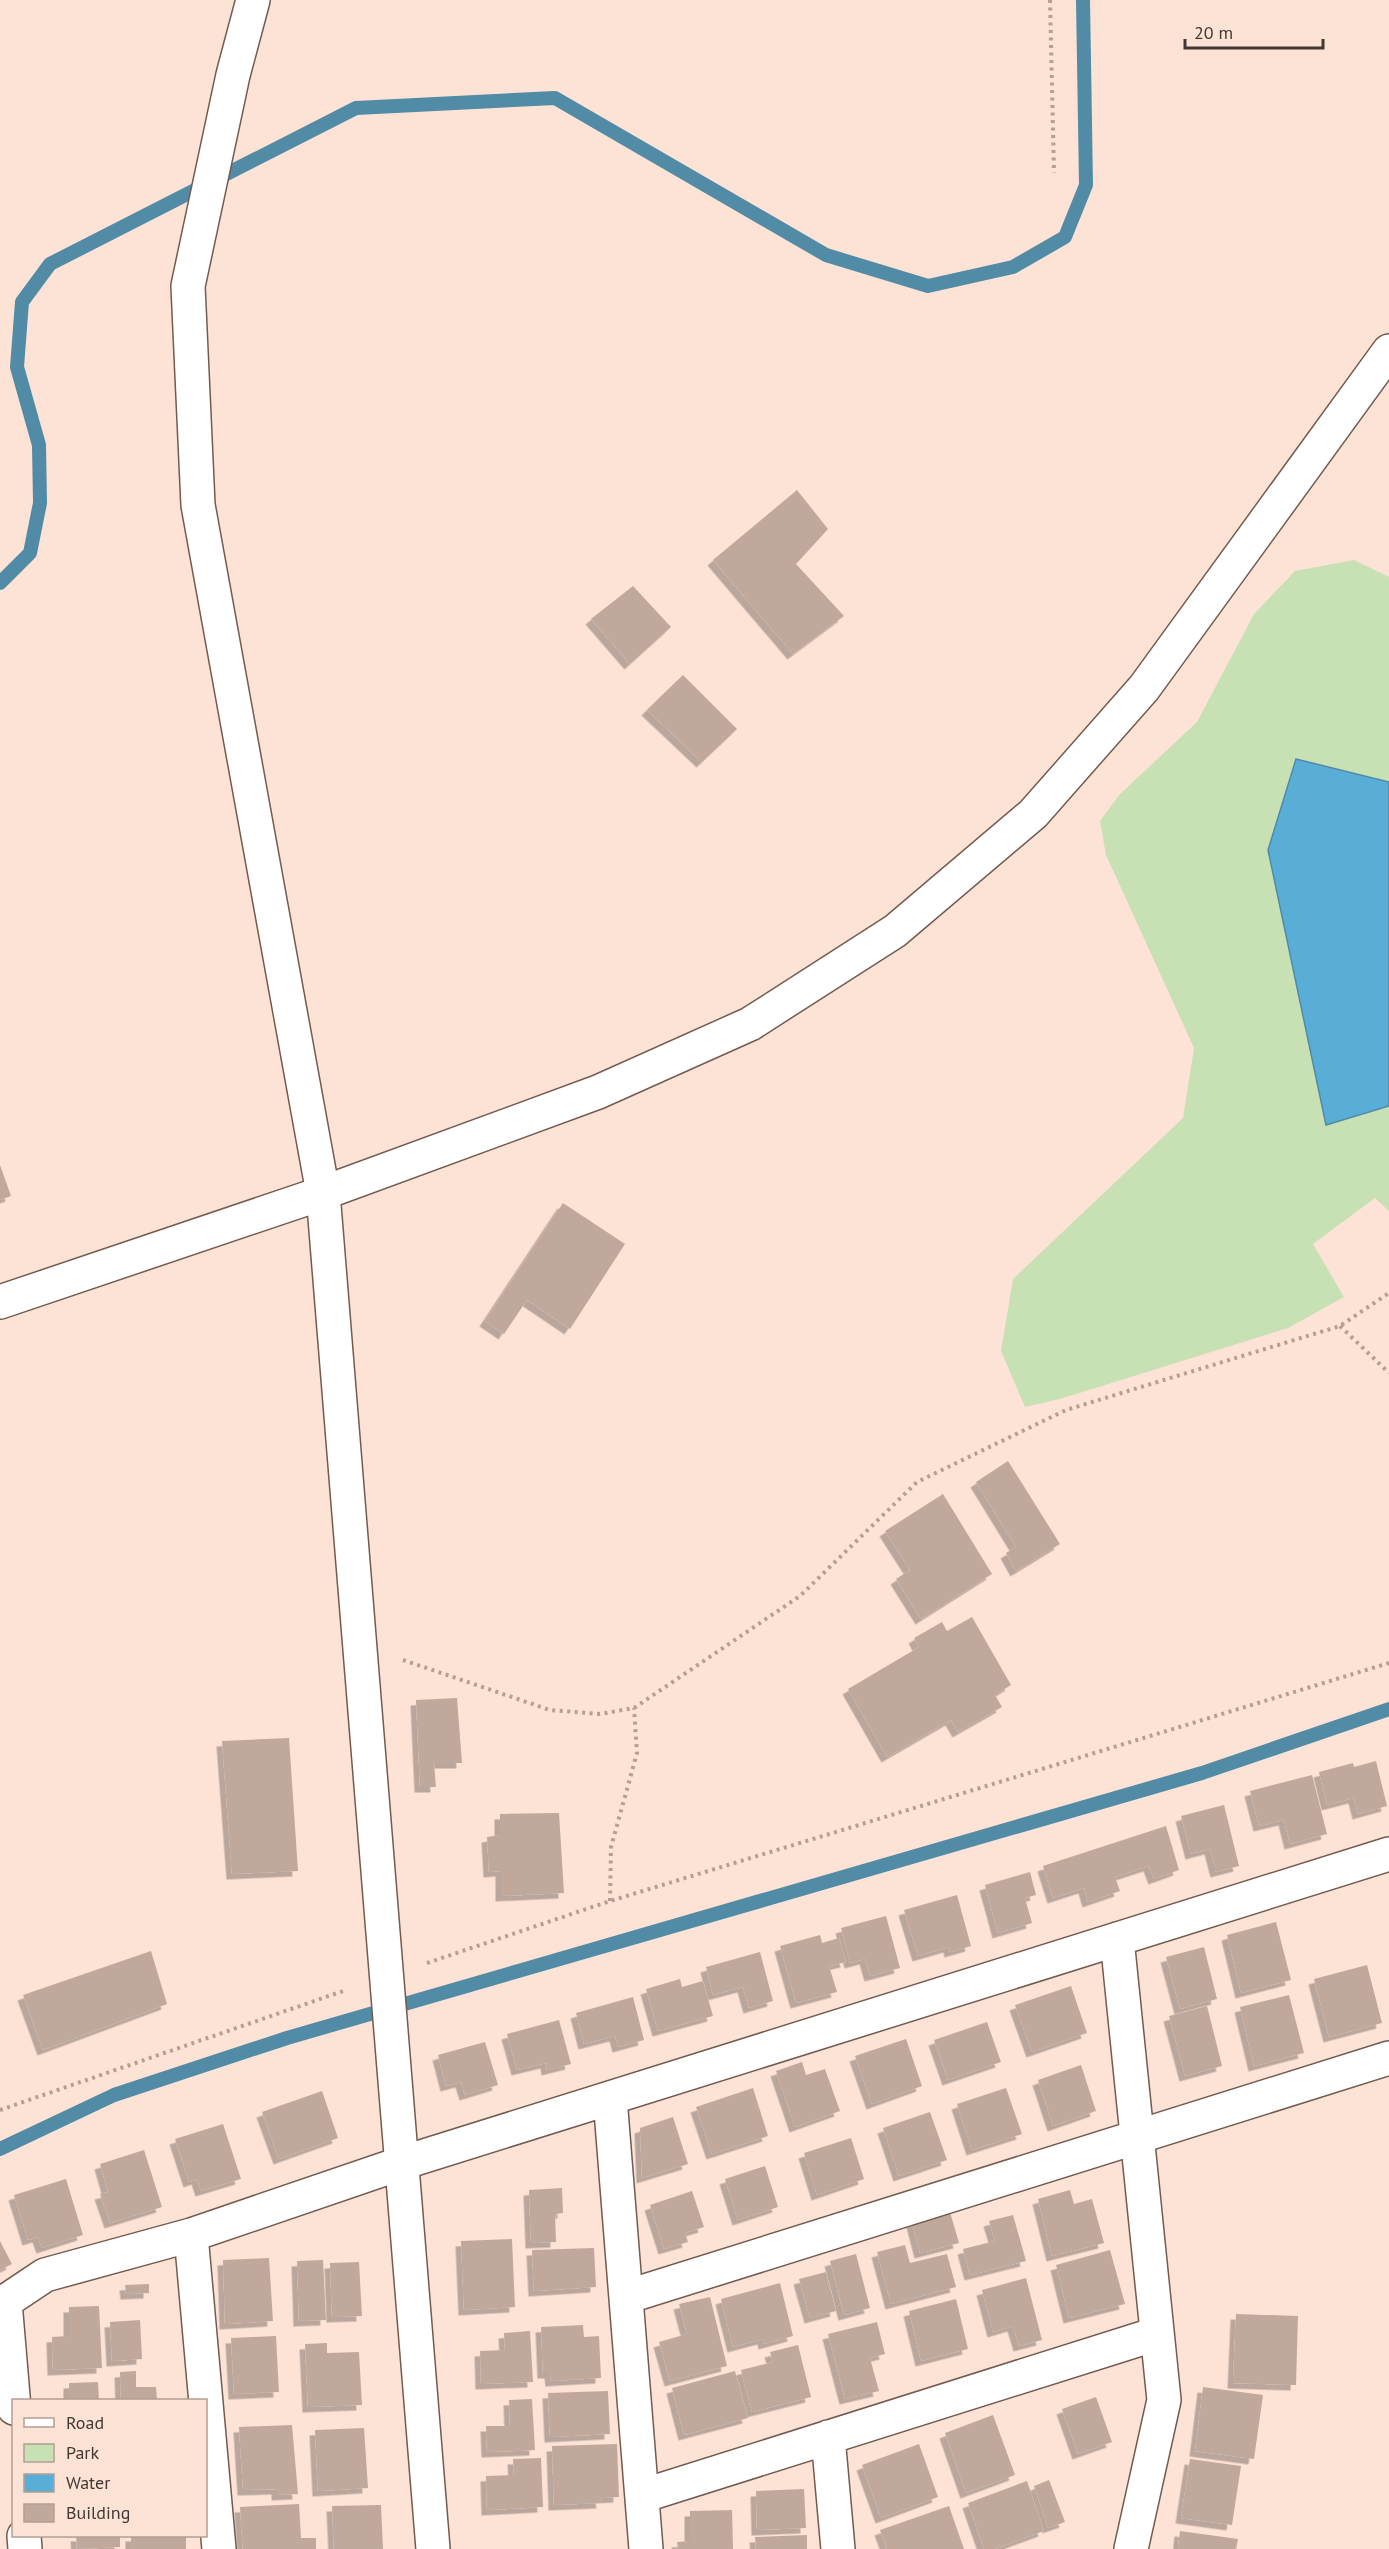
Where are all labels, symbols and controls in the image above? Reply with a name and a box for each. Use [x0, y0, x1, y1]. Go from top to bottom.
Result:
scale bar [1185, 12, 1323, 50]
text: 20 m [1194, 21, 1233, 44]
legend [12, 2399, 207, 2537]
text: Road [66, 2411, 104, 2434]
text: Park [66, 2441, 99, 2464]
text: Water [66, 2471, 110, 2494]
text: Building [66, 2501, 130, 2524]

